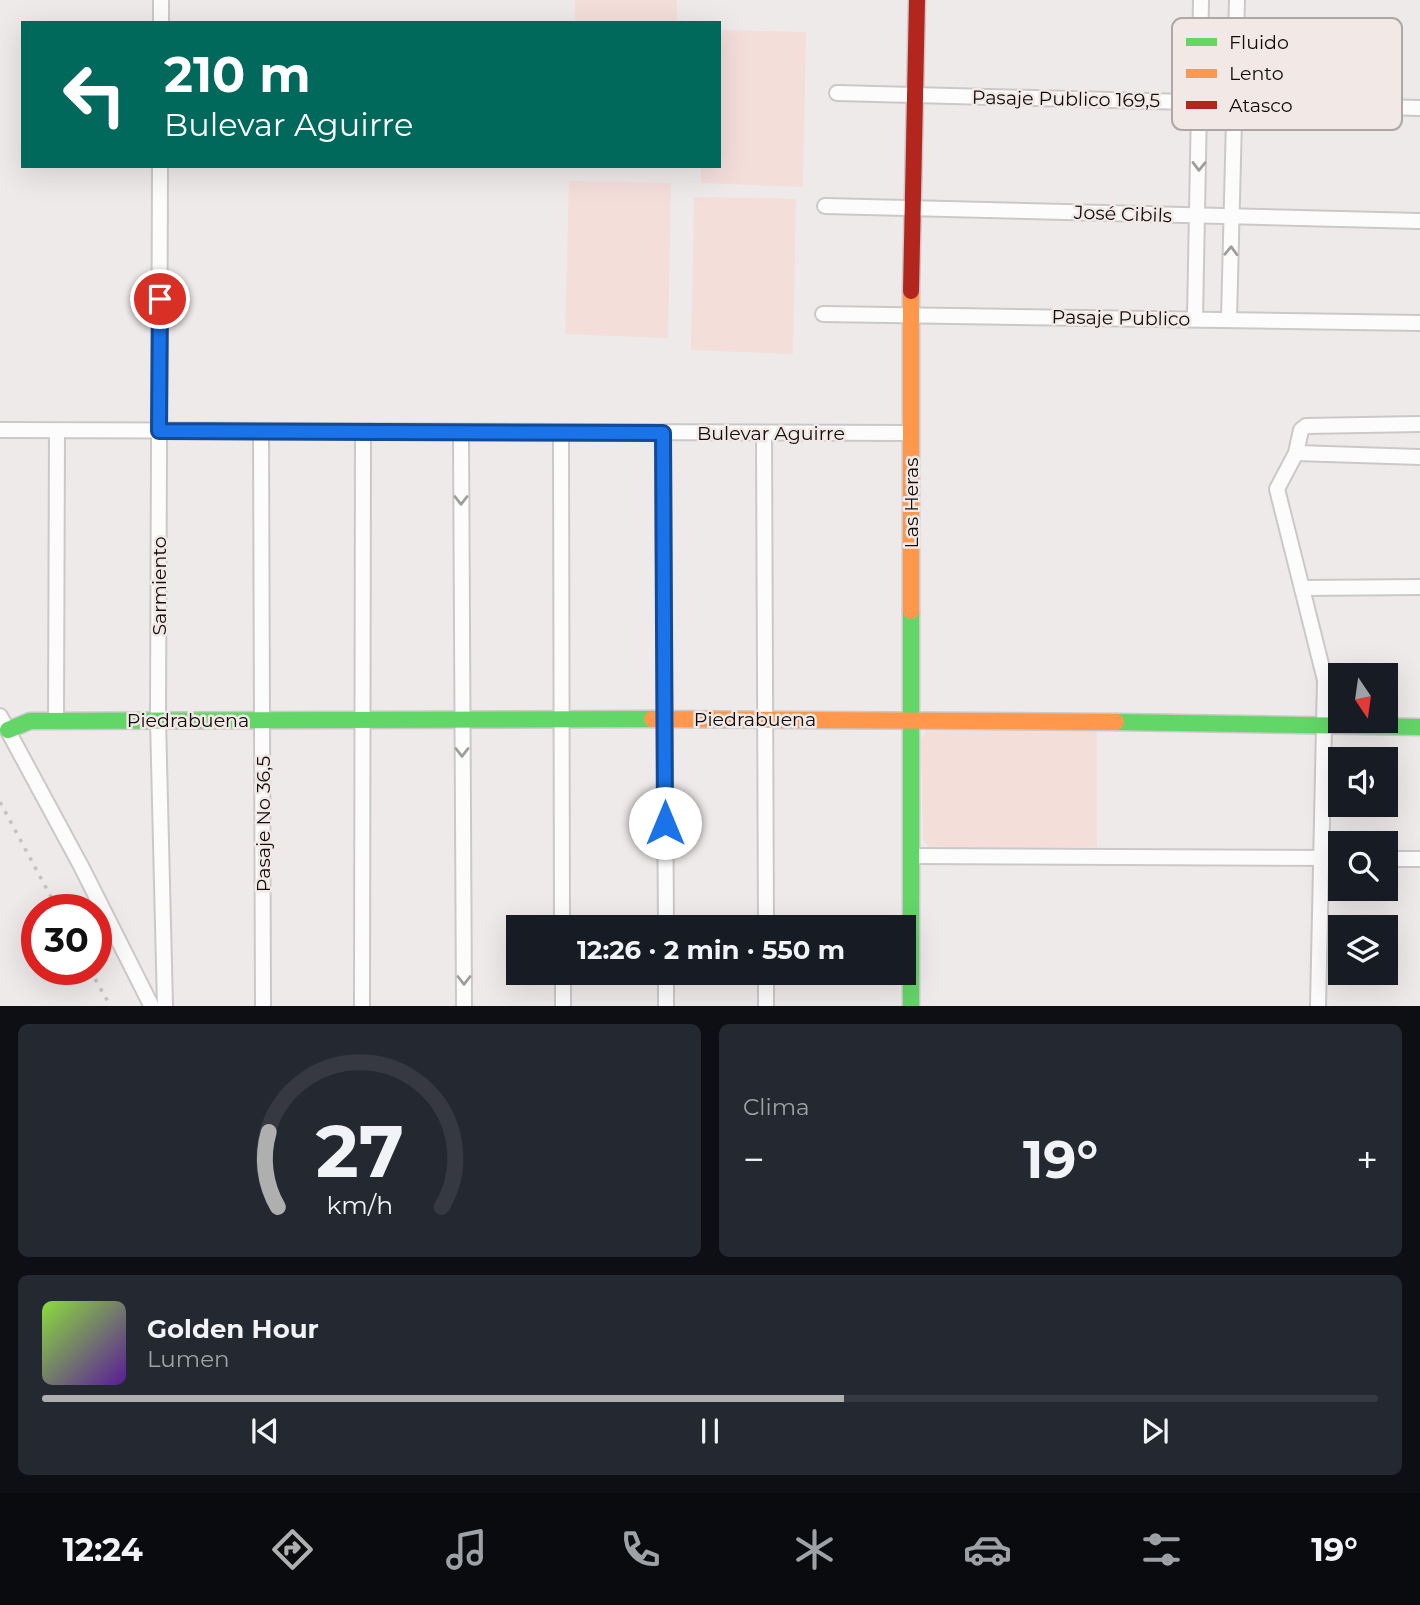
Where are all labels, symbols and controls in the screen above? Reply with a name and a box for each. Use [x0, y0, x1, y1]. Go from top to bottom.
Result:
legend [1172, 18, 1402, 130]
text: Fluido [1229, 31, 1289, 54]
text: 210 m [164, 45, 311, 104]
icon: left [49, 49, 140, 140]
text: Lento [1229, 62, 1284, 85]
street label: Pasaje Publico 169,5 [972, 86, 1161, 112]
text: Atasco [1229, 94, 1293, 117]
text: Bulevar Aguirre [164, 105, 413, 144]
one-way arrow [1191, 161, 1206, 172]
street label: José Cibils [1073, 201, 1172, 227]
one-way arrow [1224, 245, 1239, 256]
pin [130, 269, 190, 329]
icon: arrive [141, 280, 179, 318]
street label: Pasaje Publico [1051, 305, 1191, 331]
street label: Bulevar Aguirre [697, 422, 845, 445]
street label: Las Heras [900, 458, 923, 548]
one-way arrow [453, 496, 469, 506]
street label: Sarmiento [148, 536, 171, 636]
north arrow [1328, 663, 1398, 733]
map controls [1328, 663, 1398, 985]
street label: Piedrabuena [694, 708, 816, 731]
street label: Piedrabuena [127, 709, 249, 732]
one-way arrow [455, 747, 470, 758]
button: sound [1328, 747, 1398, 817]
street label: Pasaje No 36,5 [252, 756, 275, 892]
position arrow [628, 786, 702, 860]
button: search [1328, 831, 1398, 901]
speed limit sign: 30 [21, 894, 112, 985]
button: layers [1328, 915, 1398, 985]
text: 12:26 · 2 min · 550 m [577, 934, 845, 966]
one-way arrow [456, 975, 472, 986]
text: Clima [743, 1093, 810, 1121]
text: 27 [315, 1107, 404, 1195]
text: 19° [1023, 1128, 1098, 1191]
text: − [743, 1136, 765, 1183]
text: + [1356, 1136, 1378, 1183]
text: km/h [326, 1189, 393, 1219]
text: Golden Hour [147, 1313, 319, 1345]
text: Lumen [147, 1345, 230, 1373]
icon: previous [246, 1412, 284, 1450]
icon: pause [691, 1412, 729, 1450]
icon: next [1136, 1412, 1174, 1450]
icon: directions [268, 1525, 317, 1574]
icon: music [442, 1525, 491, 1574]
icon: phone [616, 1525, 665, 1574]
icon: climate [790, 1525, 839, 1574]
icon: car [963, 1525, 1012, 1574]
icon: filters [1137, 1525, 1186, 1574]
text: 12:24 [62, 1530, 143, 1569]
text: 19° [1311, 1530, 1358, 1569]

